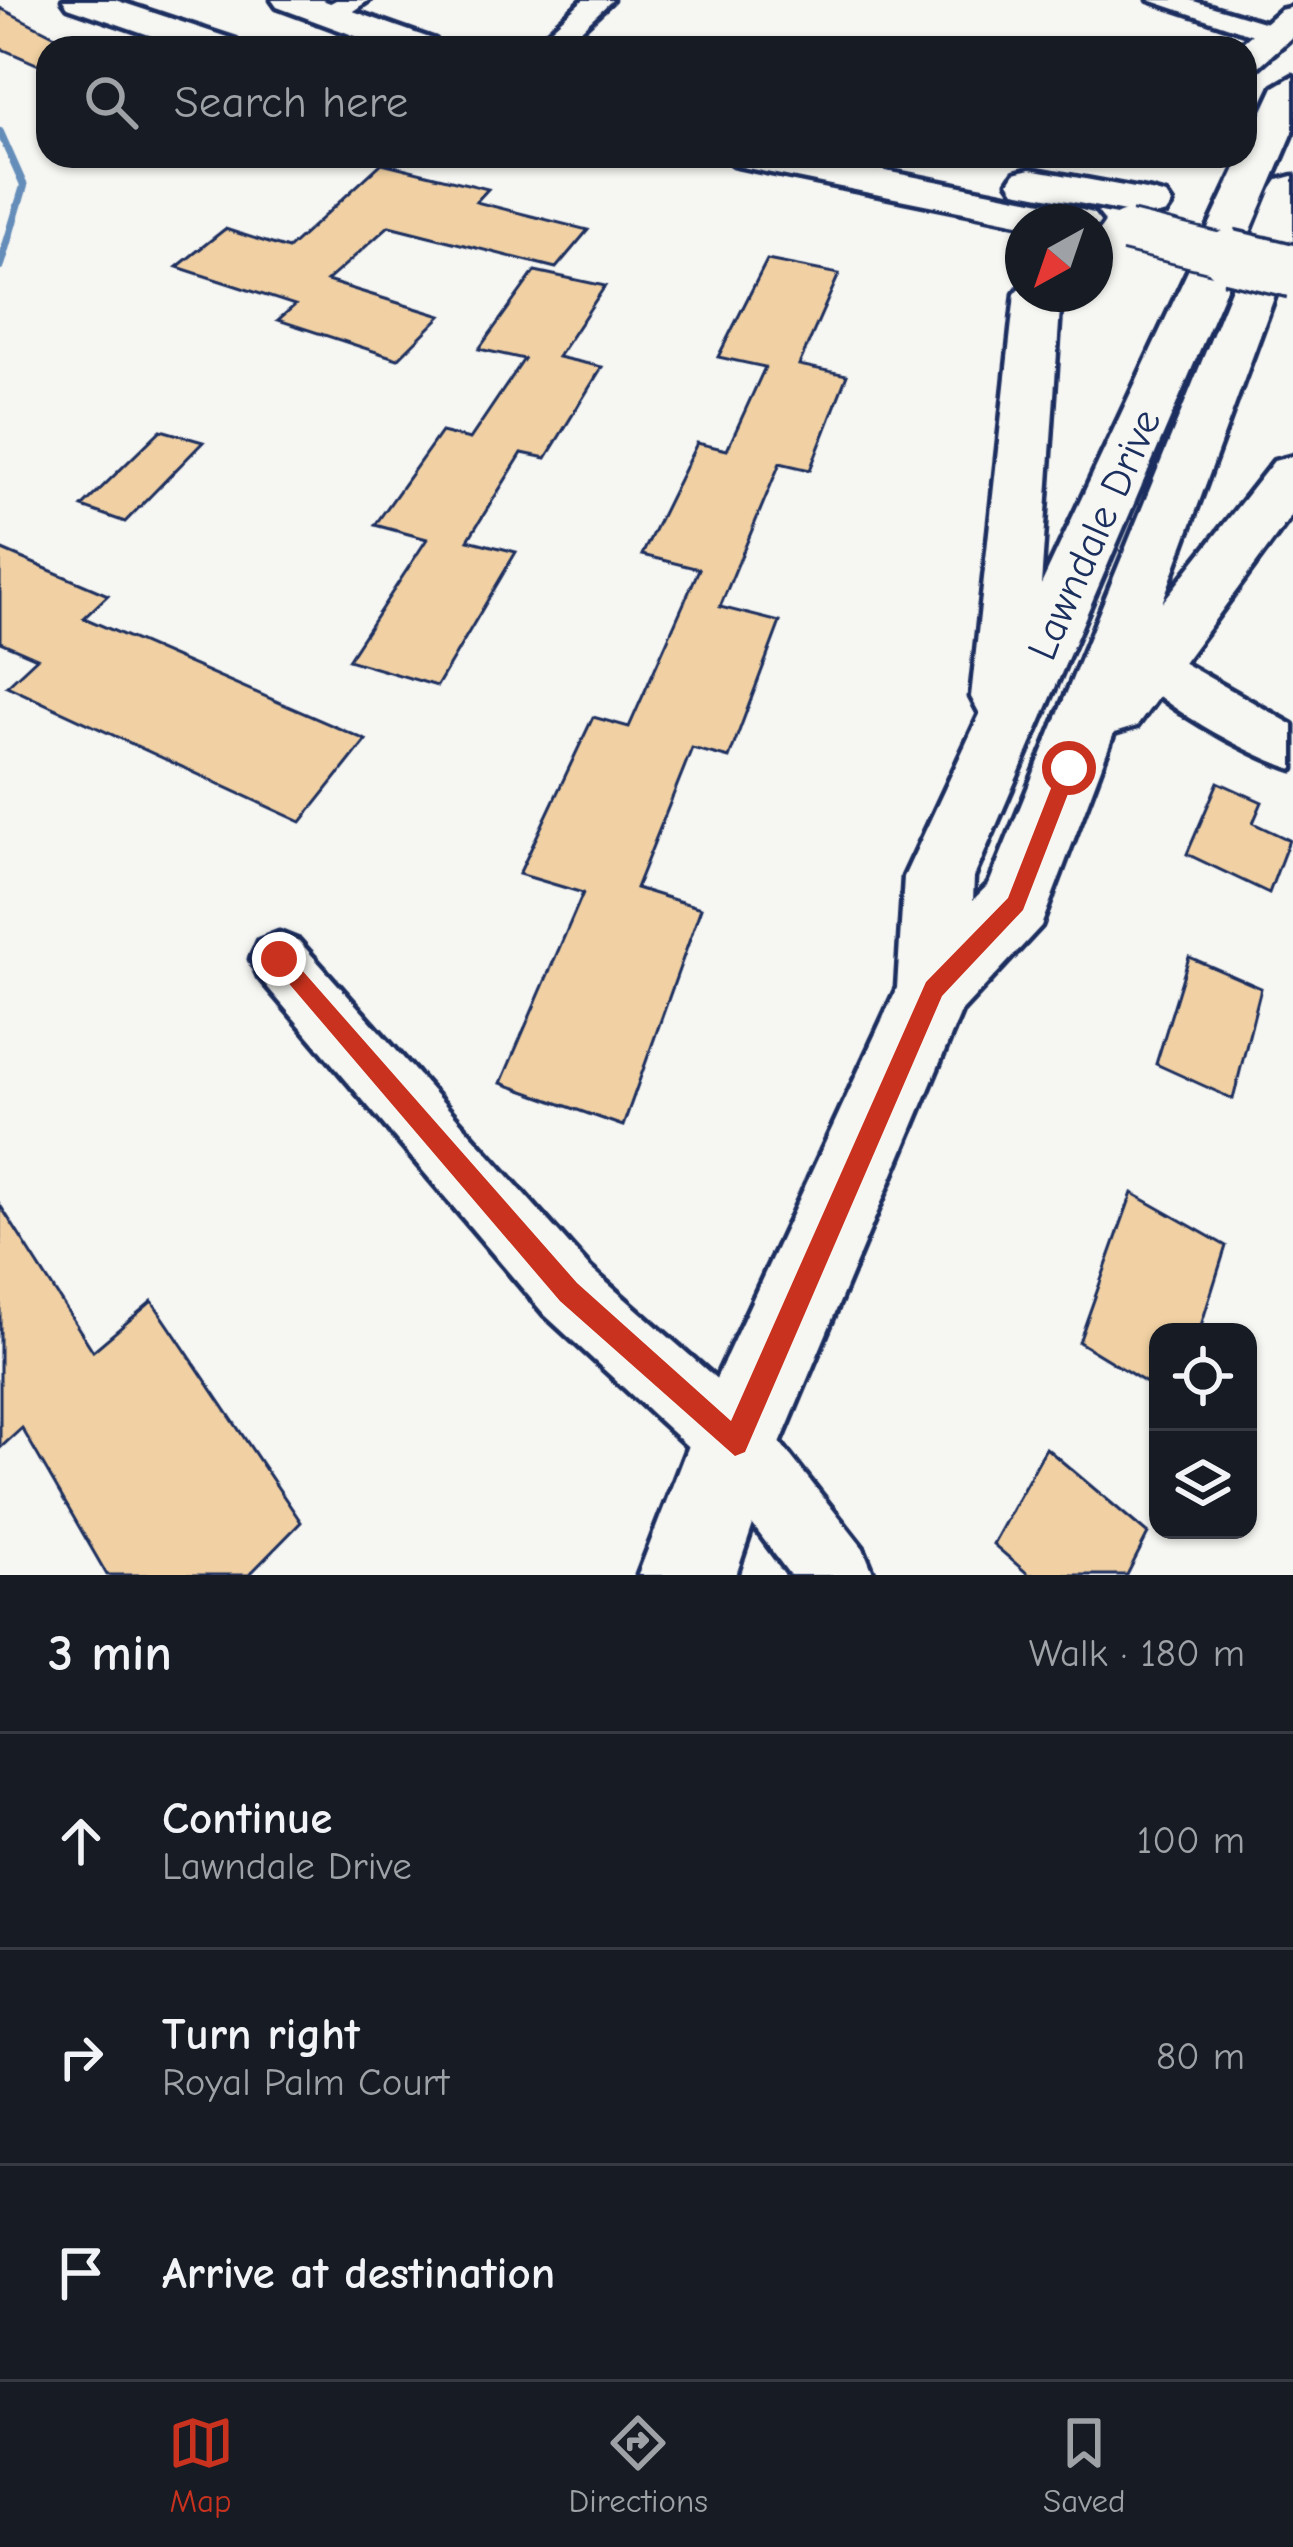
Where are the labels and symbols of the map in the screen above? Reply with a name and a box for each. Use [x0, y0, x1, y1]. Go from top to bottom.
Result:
north arrow [1005, 204, 1113, 312]
street label: Lawndale Drive [1017, 402, 1171, 667]
route start [1042, 741, 1096, 795]
route end [252, 932, 306, 986]

